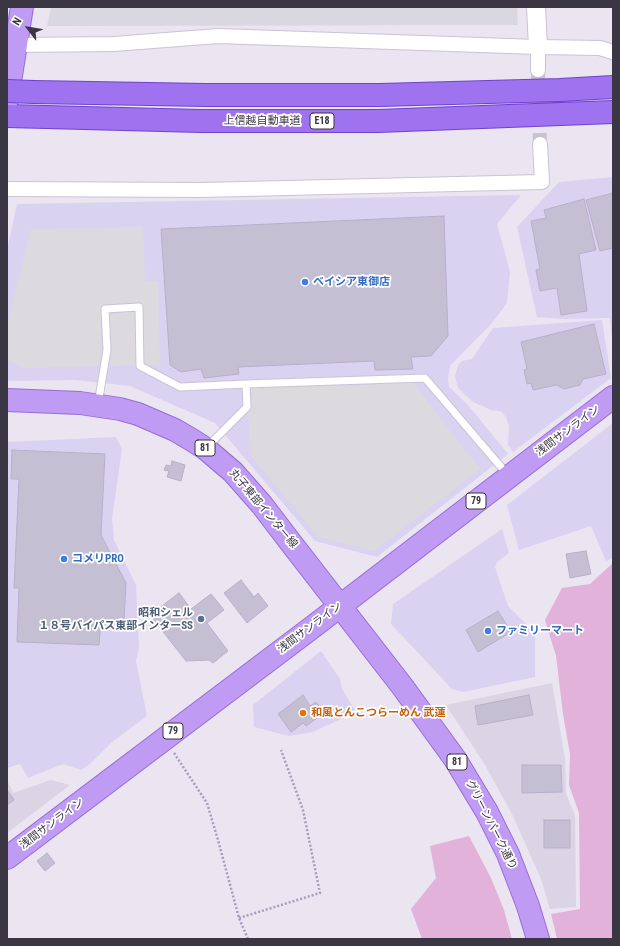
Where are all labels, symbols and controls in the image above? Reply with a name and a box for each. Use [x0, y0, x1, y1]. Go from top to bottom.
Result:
north arrow [8, 8, 48, 48]
text: N [10, 15, 25, 28]
road number: E18 [310, 113, 334, 129]
street label: 上信越自動車道 [224, 114, 300, 128]
place label: ベイシア東御店 [313, 275, 390, 289]
marker: ベイシア東御店 [300, 277, 310, 287]
street label: 浅間サンライン [533, 403, 603, 459]
road number: 81 [195, 440, 215, 456]
street label: 丸子東部インター線 [226, 467, 300, 551]
road number: 79 [466, 493, 486, 509]
place label: コメリPRO [72, 552, 124, 566]
marker: コメリPRO [59, 554, 69, 564]
street label: 浅間サンライン [275, 600, 345, 656]
place label: 昭和シェル １８号バイパス東部インターSS [38, 606, 193, 632]
marker: 昭和シェル １８号バイパス東部インターSS [196, 614, 206, 624]
place label: ファミリーマート [496, 624, 584, 638]
marker: ファミリーマート [483, 626, 493, 636]
place label: 和風とんこつらーめん 武蓮 [311, 706, 446, 720]
marker: 和風とんこつらーめん 武蓮 [298, 708, 308, 718]
road number: 79 [163, 723, 183, 739]
road number: 81 [447, 754, 467, 770]
street label: グリーンパーク通り [463, 778, 519, 872]
street label: 浅間サンライン [17, 796, 87, 852]

